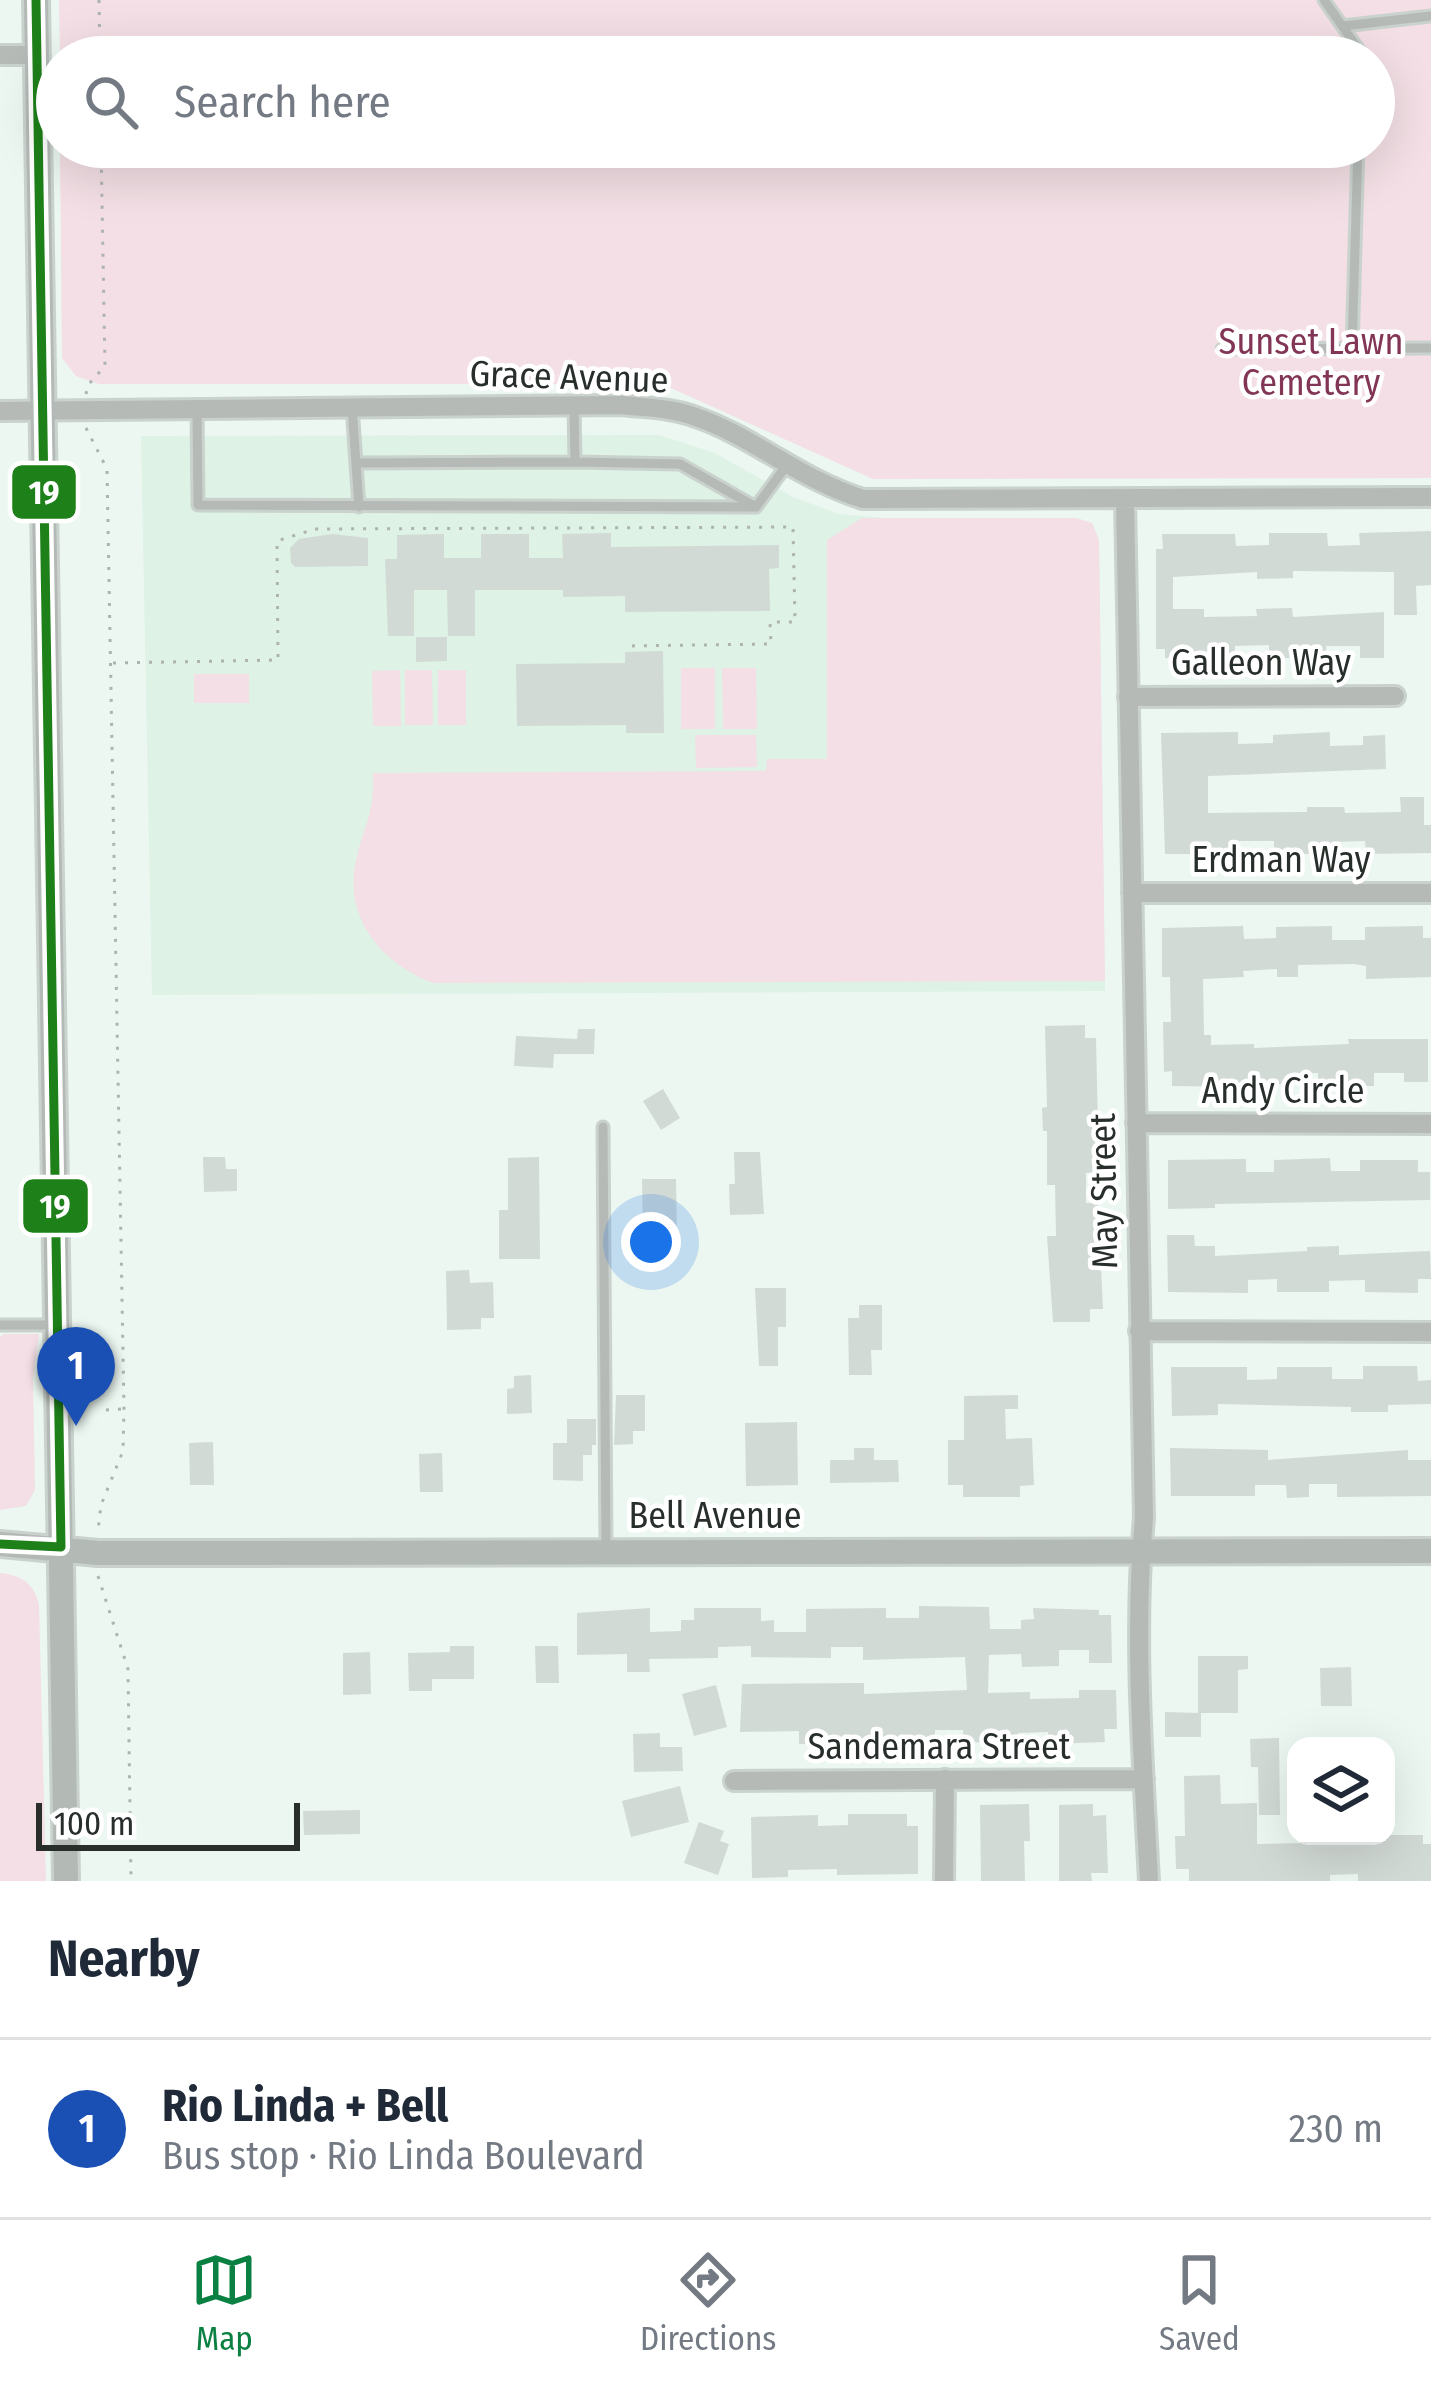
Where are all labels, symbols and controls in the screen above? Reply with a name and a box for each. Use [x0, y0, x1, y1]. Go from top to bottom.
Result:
search box [36, 36, 1395, 168]
icon: search [78, 69, 144, 135]
text: Search here [174, 75, 391, 129]
park label: Sunset Lawn Cemetery [1219, 320, 1403, 405]
street label: Grace Avenue [469, 352, 669, 402]
line badge: 19 [10, 463, 78, 521]
text: 19 [28, 473, 60, 513]
street label: Galleon Way [1171, 641, 1351, 685]
street label: Erdman Way [1191, 838, 1371, 882]
street label: Andy Circle [1201, 1069, 1365, 1113]
street label: May Street [1081, 1113, 1127, 1269]
line badge: 19 [21, 1177, 90, 1235]
text: 19 [39, 1187, 71, 1227]
your location [621, 1212, 681, 1272]
pin: 1 [37, 1327, 115, 1426]
street label: Bell Avenue [628, 1494, 802, 1538]
street label: Sandemara Street [808, 1725, 1071, 1769]
map controls [1287, 1737, 1395, 1845]
button: layers [1287, 1737, 1395, 1845]
scale bar [36, 1797, 300, 1850]
text: 100 m [54, 1804, 134, 1844]
text: Nearby [48, 1928, 200, 1990]
text: Rio Linda + Bell [162, 2079, 448, 2133]
text: 1 [79, 2106, 95, 2152]
text: 230 m [1289, 2106, 1383, 2152]
text: Bus stop · Rio Linda Boulevard [162, 2133, 645, 2179]
tab: Map [191, 2247, 257, 2359]
tab: Directions [640, 2247, 776, 2359]
tab: Saved [1159, 2247, 1240, 2359]

